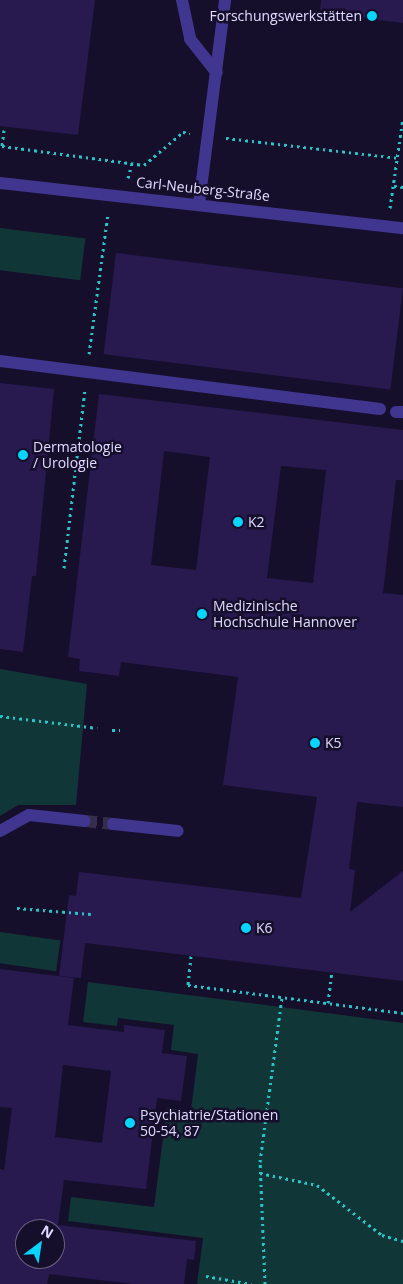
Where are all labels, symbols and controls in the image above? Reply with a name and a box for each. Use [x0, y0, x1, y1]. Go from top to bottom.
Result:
place label: Forschungswerkstätten [210, 8, 362, 24]
marker: Forschungswerkstätten [366, 10, 378, 22]
street label: Carl-Neuberg-Straße [135, 174, 271, 204]
place label: Dermatologie / Urologie [33, 439, 122, 472]
marker: Dermatologie / Urologie [17, 449, 29, 461]
place label: K2 [248, 514, 265, 530]
marker: K2 [232, 516, 244, 528]
place label: Medizinische Hochschule Hannover [213, 598, 357, 630]
marker: Medizinische Hochschule Hannover [195, 607, 209, 621]
place label: K5 [325, 735, 342, 751]
marker: K5 [309, 737, 321, 749]
place label: K6 [256, 920, 273, 936]
marker: K6 [240, 922, 252, 934]
place label: Psychiatrie/Stationen 50-54, 87 [140, 1107, 278, 1140]
marker: Psychiatrie/Stationen 50-54, 87 [124, 1117, 136, 1129]
north arrow [15, 1219, 65, 1269]
text: N [38, 1220, 57, 1243]

